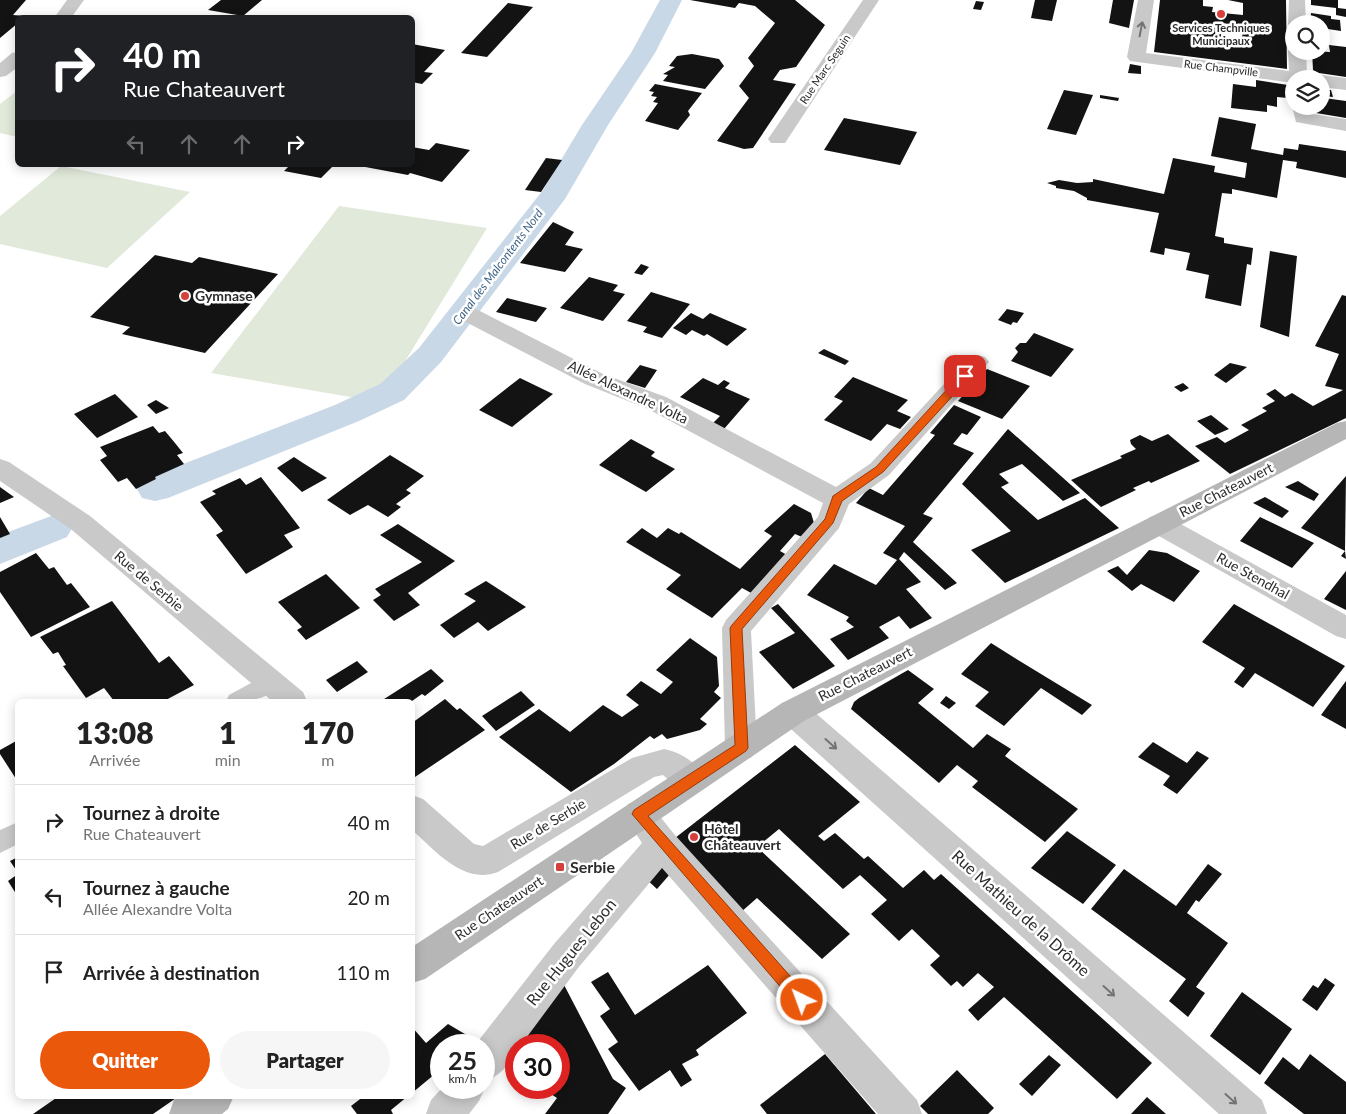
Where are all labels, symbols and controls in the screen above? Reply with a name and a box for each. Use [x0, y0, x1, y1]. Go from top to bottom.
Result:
marker: Services Techniques Municipaux [1215, 8, 1227, 20]
map controls [1285, 15, 1330, 115]
button: search [1285, 15, 1330, 60]
one-way arrow [1137, 21, 1146, 37]
place label: Services Techniques Municipaux [1172, 21, 1270, 47]
street label: Rue Marc Seguin [797, 31, 853, 106]
text: 40 m [123, 33, 201, 75]
icon: right [40, 35, 105, 100]
street label: Rue Champville [1183, 56, 1259, 79]
button: layers [1285, 70, 1330, 115]
text: Rue Chateauvert [123, 75, 285, 102]
icon: left [122, 130, 150, 158]
icon: ahead [175, 130, 203, 158]
icon: ahead [228, 130, 256, 158]
icon: right [281, 130, 309, 158]
water label: Canal des Malcontents Nord [449, 205, 546, 327]
place label: Gymnase [195, 287, 253, 304]
marker: Gymnase [179, 290, 191, 302]
pin [944, 355, 986, 397]
street label: Allée Alexandre Volta [565, 356, 691, 427]
icon: arrive [951, 362, 979, 390]
street label: Rue Chateauvert [1176, 459, 1276, 521]
street label: Rue de Serbie [111, 547, 187, 614]
street label: Rue Stendhal [1214, 549, 1293, 603]
street label: Rue Chateauvert [815, 643, 915, 705]
text: 13:08 [76, 714, 154, 750]
text: 1 [219, 714, 236, 750]
text: 170 [302, 714, 354, 750]
one-way arrow [824, 738, 837, 750]
text: Arrivée [89, 750, 140, 769]
text: min [215, 750, 241, 769]
text: m [321, 750, 334, 769]
street label: Rue de Serbie [507, 794, 588, 853]
text: Tournez à droite [83, 801, 220, 824]
icon: right [40, 808, 68, 836]
text: 40 m [347, 811, 390, 834]
place label: Hôtel Châteauvert [704, 820, 782, 853]
text: Rue Chateauvert [83, 824, 201, 843]
marker: Hôtel Châteauvert [688, 831, 700, 843]
street label: Rue Mathieu de la Drôme [948, 846, 1094, 980]
place label: Serbie [570, 857, 615, 876]
marker: Serbie [554, 861, 566, 873]
street label: Rue Chateauvert [451, 872, 546, 943]
text: Tournez à gauche [83, 876, 230, 899]
icon: left [40, 883, 68, 911]
text: 20 m [347, 886, 390, 909]
street label: Rue Hugues Lebon [522, 894, 619, 1009]
text: Allée Alexandre Volta [83, 899, 232, 918]
icon: arrive [40, 958, 68, 986]
text: Arrivée à destination [83, 961, 260, 984]
text: 110 m [336, 961, 390, 984]
position arrow [775, 973, 827, 1025]
one-way arrow [1103, 985, 1116, 997]
button: Quitter [40, 1031, 210, 1089]
button: Partager [220, 1031, 390, 1089]
speed limit sign: 30 [505, 1034, 570, 1099]
text: 25 [448, 1045, 477, 1075]
text: km/h [448, 1071, 477, 1086]
one-way arrow [1224, 1093, 1237, 1105]

